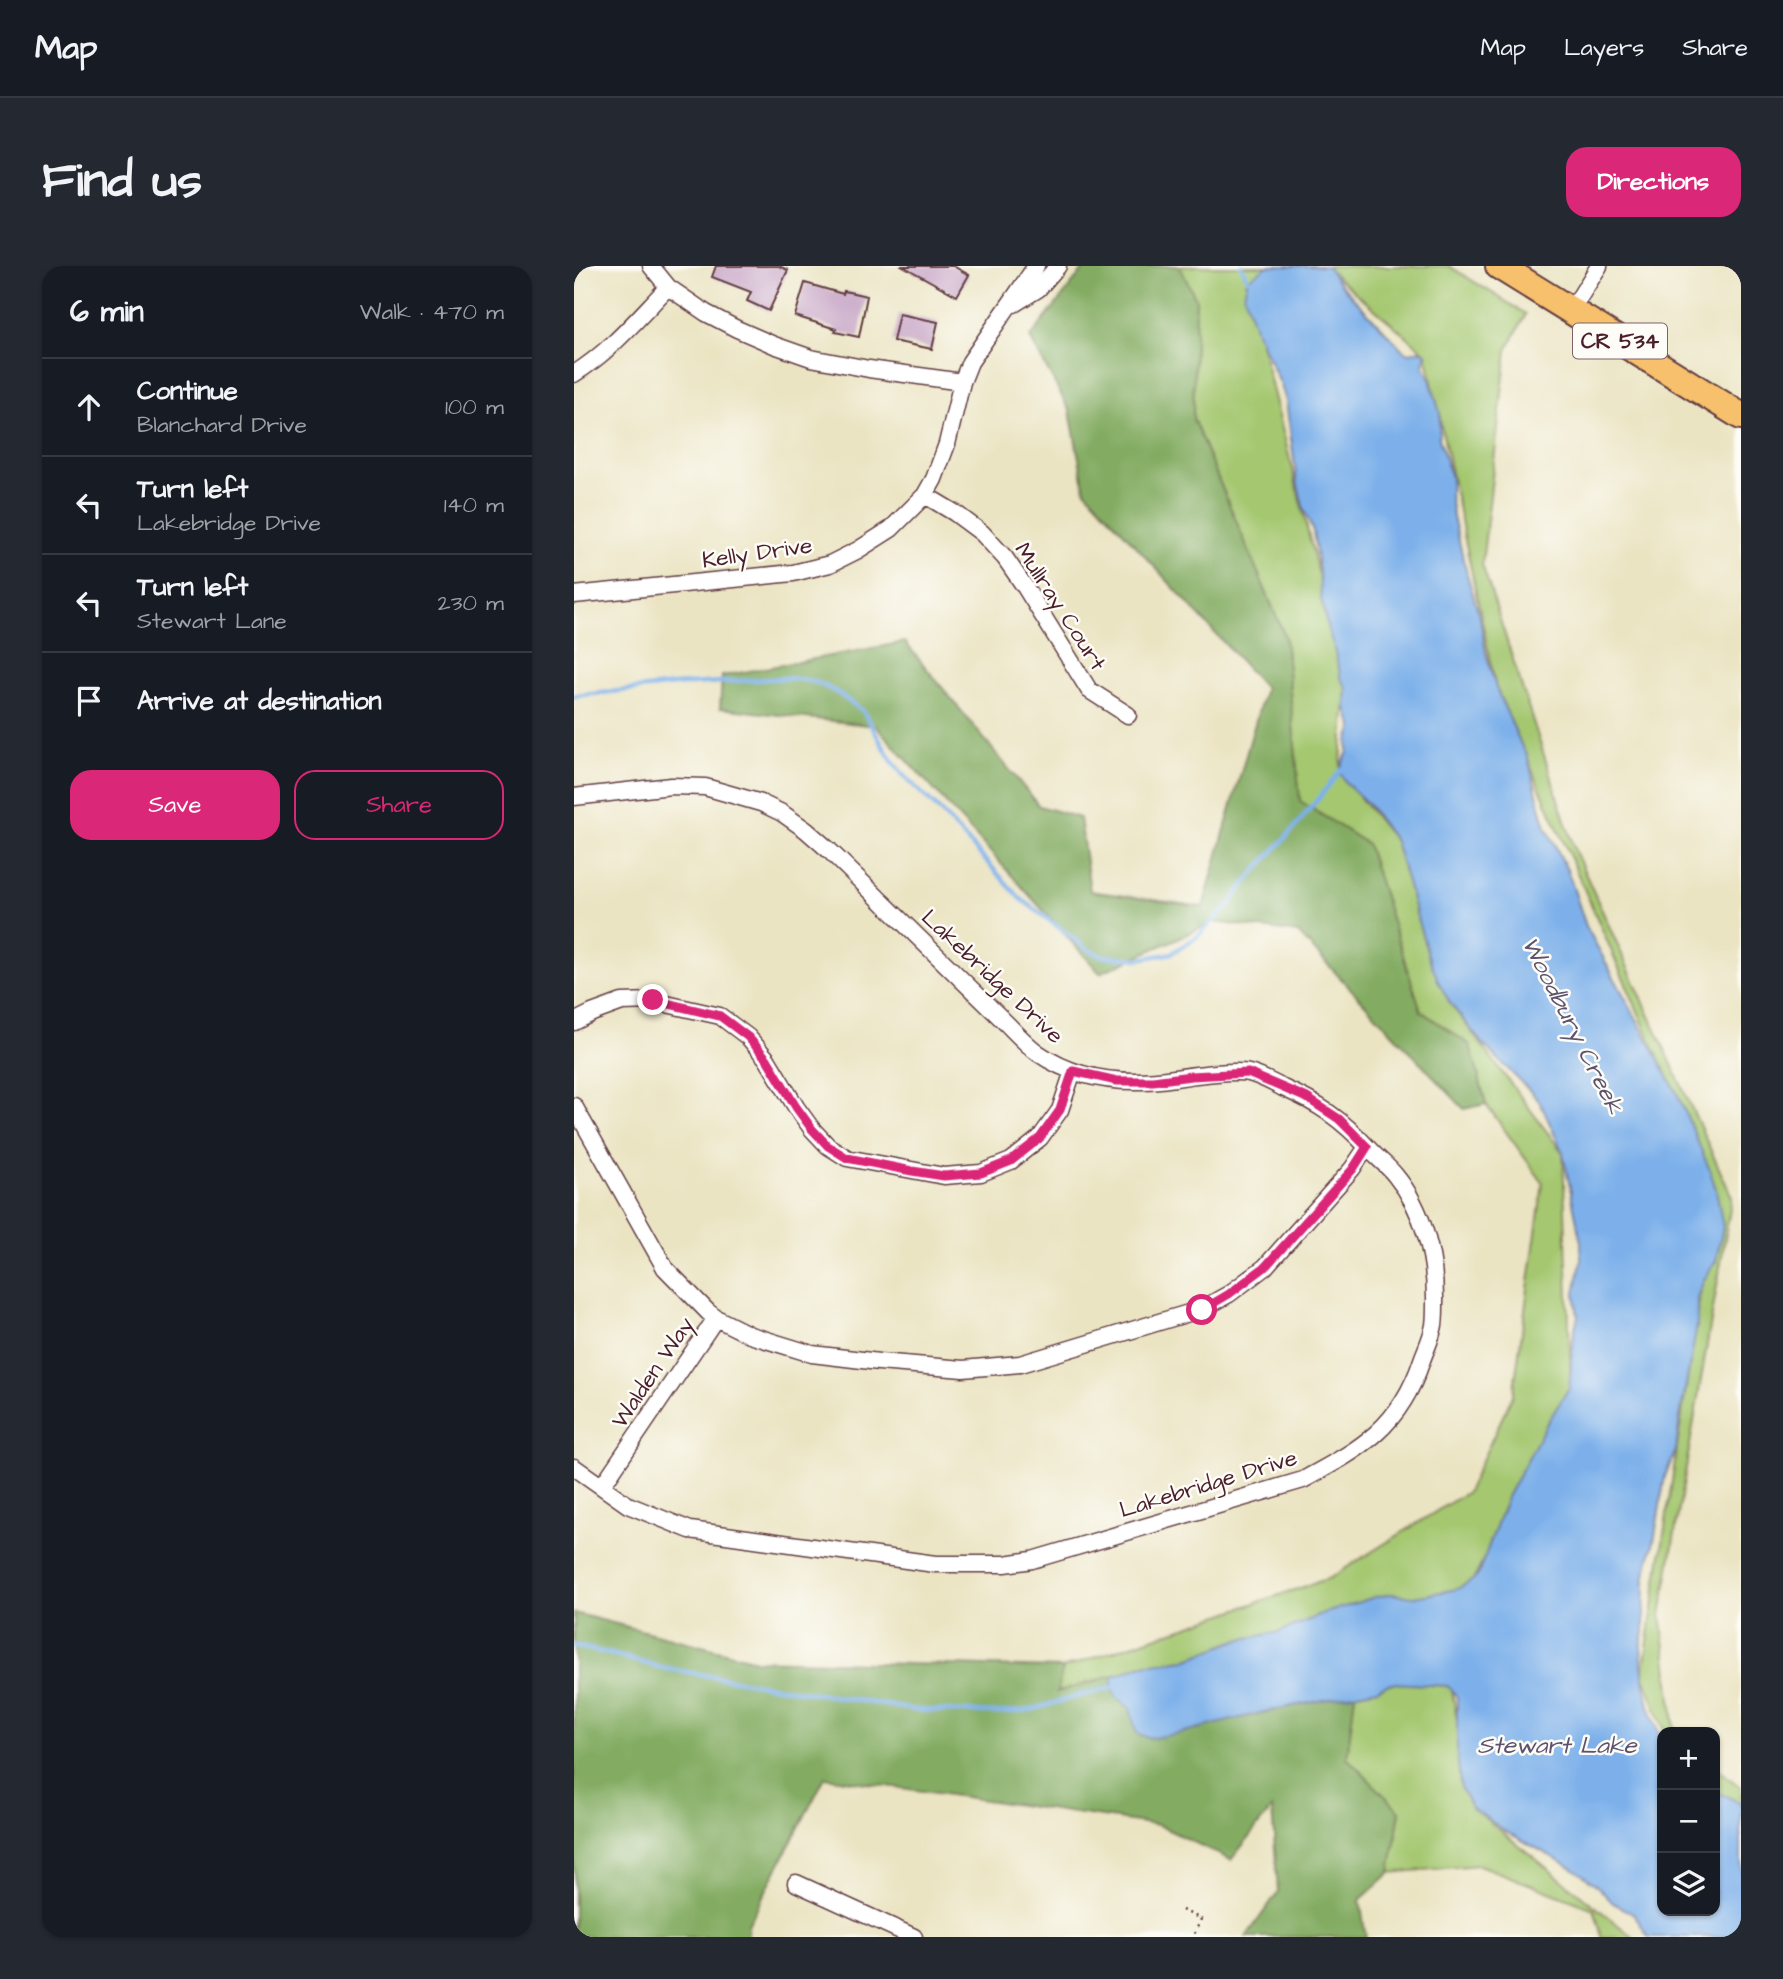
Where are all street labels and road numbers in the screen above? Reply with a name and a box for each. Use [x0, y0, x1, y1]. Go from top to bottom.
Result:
road number: CR 534 [1573, 323, 1667, 358]
street label: Kelly Drive [700, 529, 814, 578]
street label: Mullray Court [1006, 536, 1114, 678]
street label: Lakebridge Drive [913, 902, 1071, 1052]
street label: Walden Way [604, 1310, 703, 1435]
street label: Lakebridge Drive [1116, 1442, 1301, 1527]

